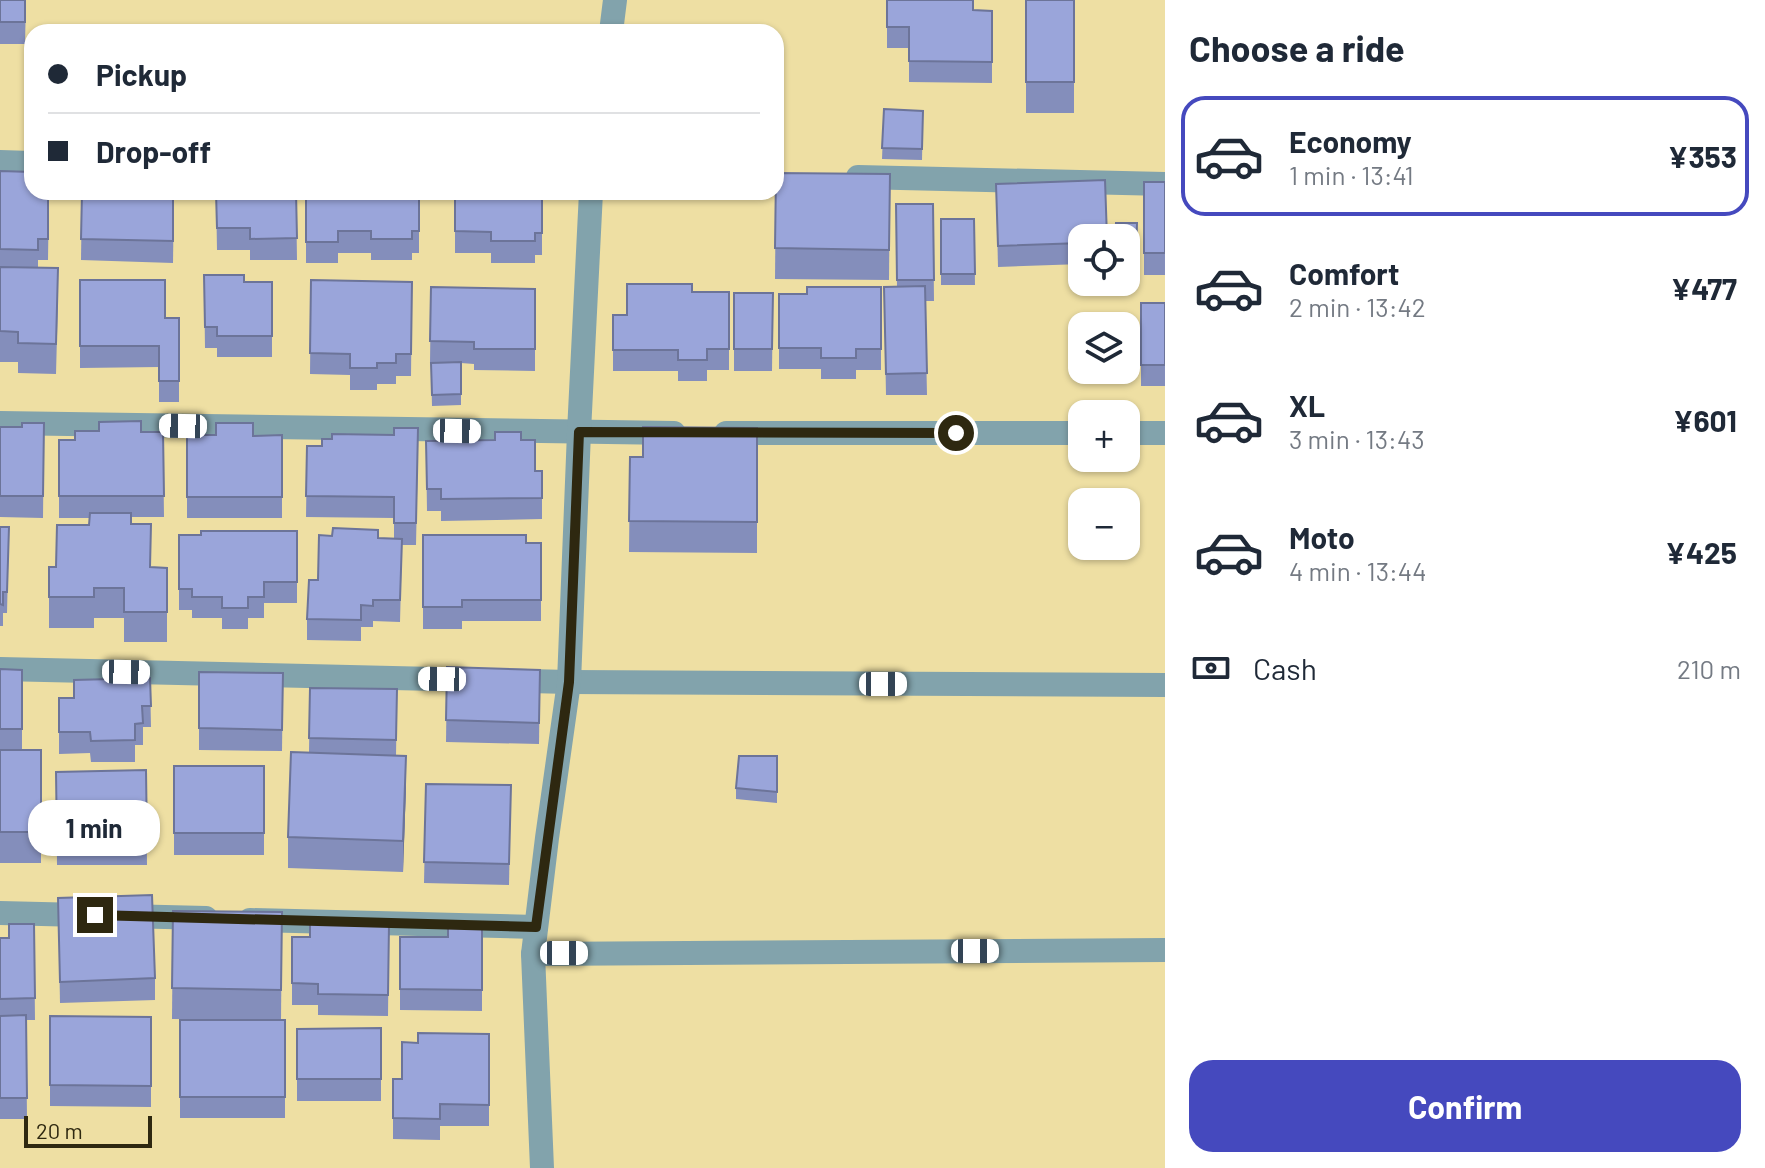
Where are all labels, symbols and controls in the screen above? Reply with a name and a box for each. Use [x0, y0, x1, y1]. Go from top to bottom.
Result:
text: Choose a ride [1189, 26, 1405, 69]
text: Pickup [96, 56, 187, 92]
icon: car [1193, 120, 1265, 192]
text: Economy [1289, 123, 1412, 159]
text: Drop-off [96, 133, 211, 169]
text: ¥353 [1668, 138, 1737, 174]
text: 1 min · 13:41 [1289, 159, 1414, 190]
map controls [1068, 224, 1140, 560]
button: locate [1068, 224, 1140, 296]
icon: car [1193, 252, 1265, 324]
text: Comfort [1289, 255, 1399, 291]
text: ¥477 [1671, 270, 1737, 306]
text: 2 min · 13:42 [1289, 291, 1426, 322]
button: layers [1068, 312, 1140, 384]
icon: car [1193, 384, 1265, 456]
text: XL [1289, 387, 1325, 423]
button: + [1068, 400, 1140, 472]
text: ¥601 [1673, 402, 1737, 438]
car [159, 414, 207, 438]
route start [938, 415, 974, 451]
car [433, 419, 481, 443]
text: 3 min · 13:43 [1289, 423, 1425, 454]
button: − [1068, 488, 1140, 560]
icon: car [1193, 516, 1265, 588]
text: Moto [1289, 519, 1355, 555]
text: ¥425 [1665, 534, 1737, 570]
text: 4 min · 13:44 [1289, 555, 1427, 586]
icon: cash [1189, 646, 1233, 690]
text: Cash [1253, 650, 1317, 686]
text: 210 m [1677, 653, 1741, 684]
car [102, 660, 150, 684]
car [418, 667, 466, 691]
car [859, 672, 907, 696]
callout: 1 min [29, 799, 161, 855]
text: 1 min [66, 812, 122, 843]
route end [77, 897, 113, 933]
car [951, 939, 999, 963]
car [540, 941, 588, 965]
button: Confirm [1189, 1060, 1741, 1152]
scale bar [24, 1112, 152, 1148]
text: 20 m [36, 1117, 83, 1143]

